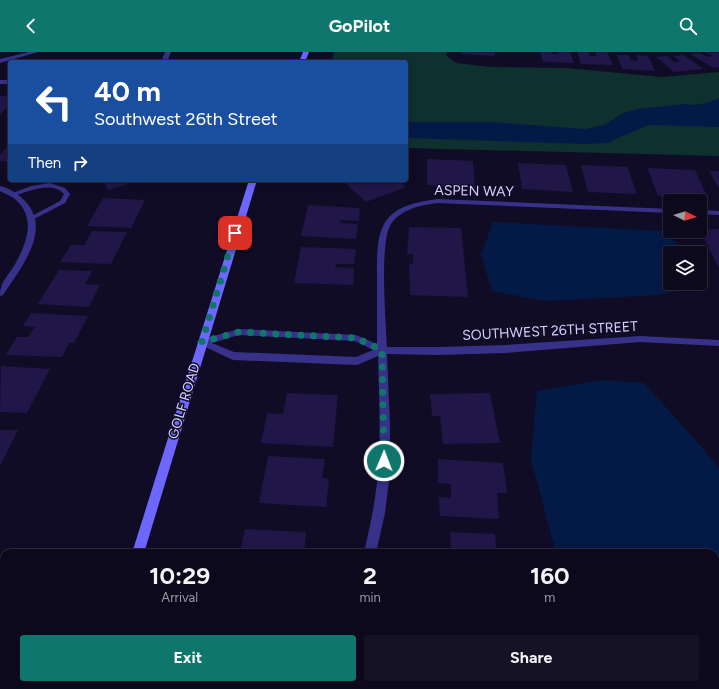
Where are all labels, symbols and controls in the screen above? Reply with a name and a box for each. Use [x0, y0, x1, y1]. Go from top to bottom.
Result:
icon: back [20, 15, 42, 37]
text: GoPilot [329, 15, 390, 37]
icon: search [677, 15, 699, 37]
text: 40 m [94, 74, 161, 108]
icon: left [28, 76, 80, 128]
text: Southwest 26th Street [94, 108, 278, 130]
icon: right [69, 152, 91, 174]
text: Then [28, 154, 61, 172]
street label: ASPEN WAY [434, 182, 514, 200]
north arrow [663, 194, 707, 238]
map controls [663, 194, 707, 290]
pin [218, 216, 252, 250]
icon: arrive [224, 222, 246, 244]
button: layers [663, 246, 707, 290]
street label: SOUTHWEST 26TH STREET [462, 318, 639, 344]
street label: GOLF ROAD [164, 361, 204, 441]
position arrow [363, 440, 405, 482]
text: 10:29 [149, 561, 210, 590]
text: 2 [363, 561, 377, 590]
text: 160 [530, 561, 570, 590]
text: Arrival [161, 590, 198, 605]
text: min [359, 590, 381, 605]
text: m [544, 590, 555, 605]
button: Exit [20, 635, 356, 681]
button: Share [364, 635, 699, 681]

